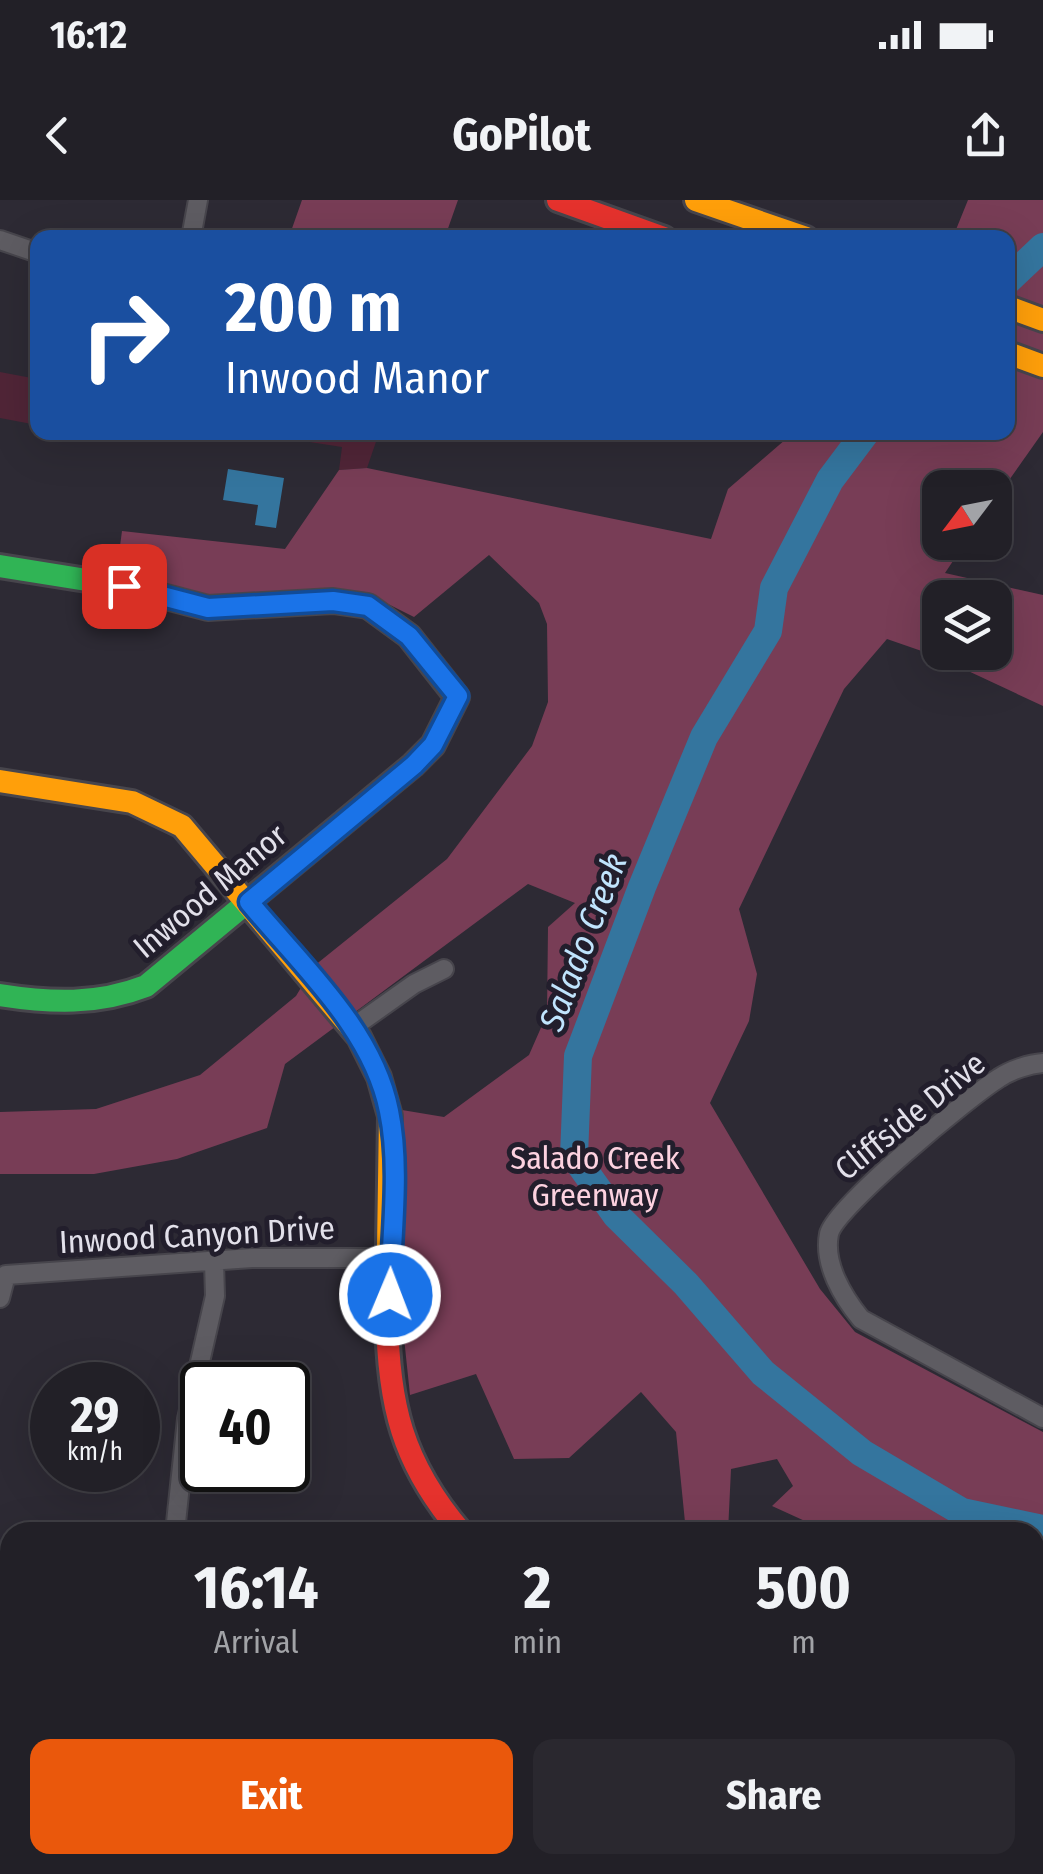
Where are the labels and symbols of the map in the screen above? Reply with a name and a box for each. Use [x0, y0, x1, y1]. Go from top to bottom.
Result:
north arrow [922, 470, 1012, 560]
pin [82, 544, 167, 629]
street label: Inwood Manor [126, 816, 294, 966]
water label: Salado Creek [530, 848, 636, 1037]
street label: Cliffside Drive [827, 1044, 993, 1188]
park label: Salado Creek Greenway [510, 1139, 680, 1214]
street label: Inwood Canyon Drive [58, 1209, 336, 1261]
position arrow [338, 1243, 442, 1347]
speed limit sign: 40 [180, 1362, 310, 1492]

